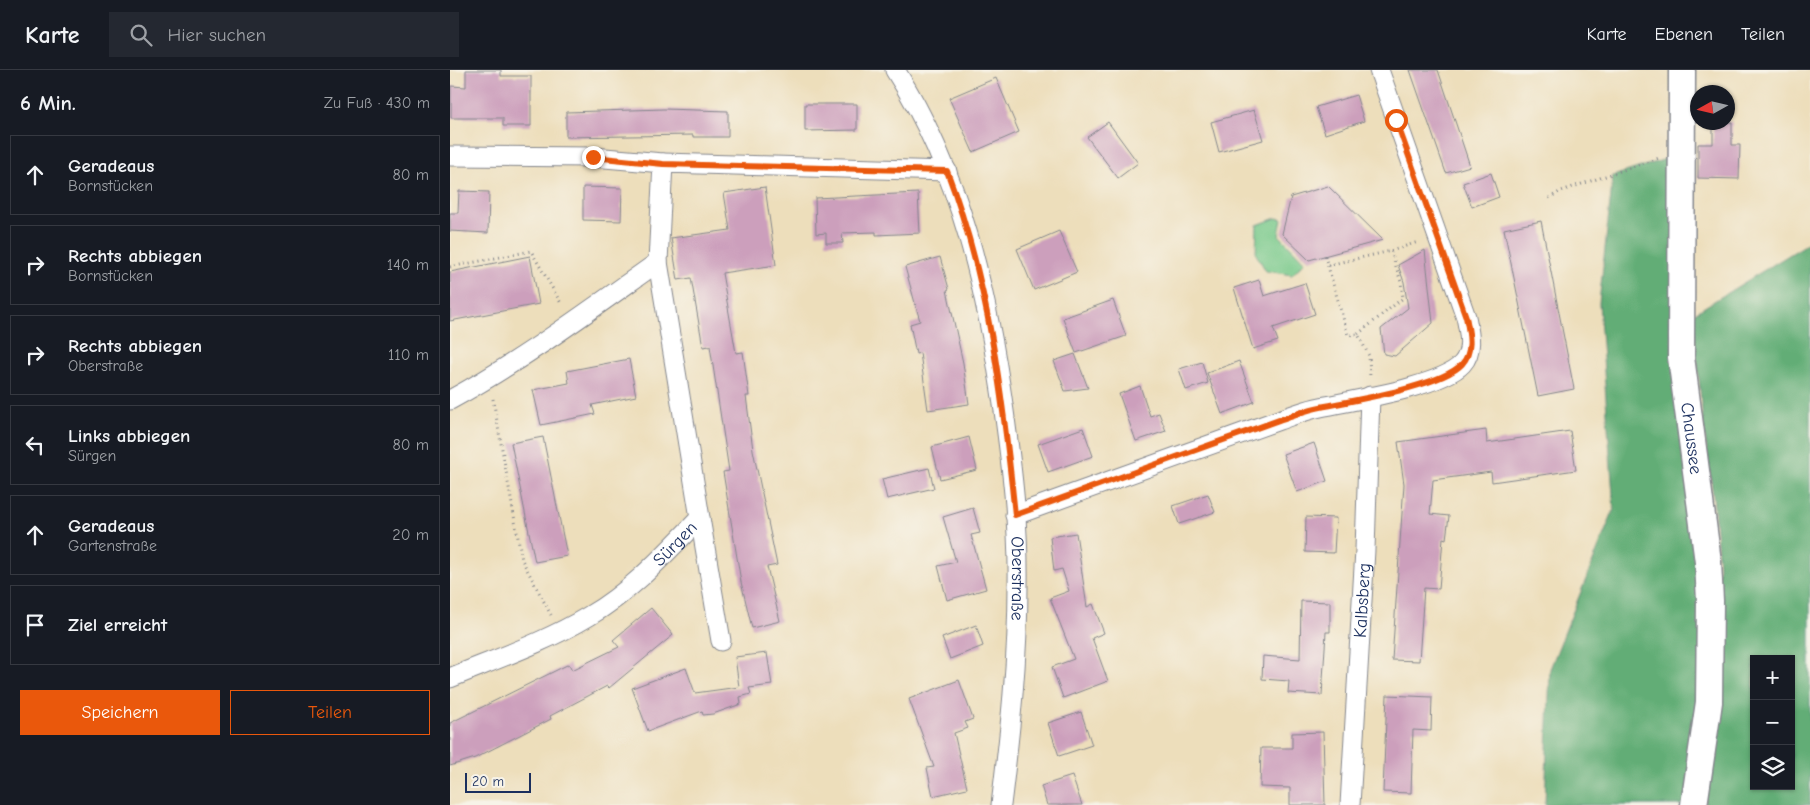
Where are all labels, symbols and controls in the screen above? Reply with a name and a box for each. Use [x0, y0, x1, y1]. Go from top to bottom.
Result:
search box [109, 12, 459, 57]
text: Karte [25, 21, 79, 49]
icon: search [127, 21, 155, 49]
text: Hier suchen [167, 24, 266, 46]
text: Karte [1586, 24, 1627, 45]
text: Ebenen [1655, 24, 1713, 45]
text: Teilen [1741, 24, 1785, 45]
north arrow [1690, 85, 1735, 130]
text: 6 Min. [20, 91, 76, 115]
text: Zu Fuß · 430 m [324, 94, 430, 112]
route start [1385, 109, 1408, 132]
route end [582, 146, 605, 169]
text: Geradeaus [68, 155, 154, 177]
icon: ahead [21, 161, 49, 189]
text: 80 m [392, 166, 429, 184]
text: Bornstücken [68, 177, 153, 195]
text: Rechts abbiegen [68, 245, 202, 267]
icon: right [21, 251, 49, 279]
text: 140 m [387, 256, 429, 274]
text: Bornstücken [68, 267, 153, 285]
text: Rechts abbiegen [68, 335, 202, 357]
icon: right [21, 341, 49, 369]
text: 110 m [388, 346, 429, 364]
text: Oberstraße [68, 357, 143, 375]
street label: Chaussee [1676, 401, 1706, 476]
text: Links abbiegen [68, 425, 190, 447]
icon: left [21, 431, 49, 459]
text: 80 m [392, 436, 429, 454]
text: Sürgen [68, 447, 116, 465]
text: Geradeaus [68, 515, 154, 537]
street label: Sürgen [649, 517, 702, 571]
icon: ahead [21, 521, 49, 549]
text: 20 m [392, 526, 429, 544]
street label: Oberstraße [1006, 536, 1028, 621]
text: Gartenstraße [68, 537, 157, 555]
street label: Kalbsberg [1350, 562, 1375, 639]
icon: arrive [21, 611, 49, 639]
text: Ziel erreicht [68, 614, 167, 636]
map controls [1750, 655, 1795, 790]
button: + [1750, 655, 1795, 700]
button: Speichern [20, 690, 220, 735]
button: Teilen [230, 690, 430, 735]
button: − [1750, 700, 1795, 745]
button: layers [1750, 745, 1795, 790]
scale bar [465, 770, 531, 793]
text: 20 m [472, 773, 504, 790]

